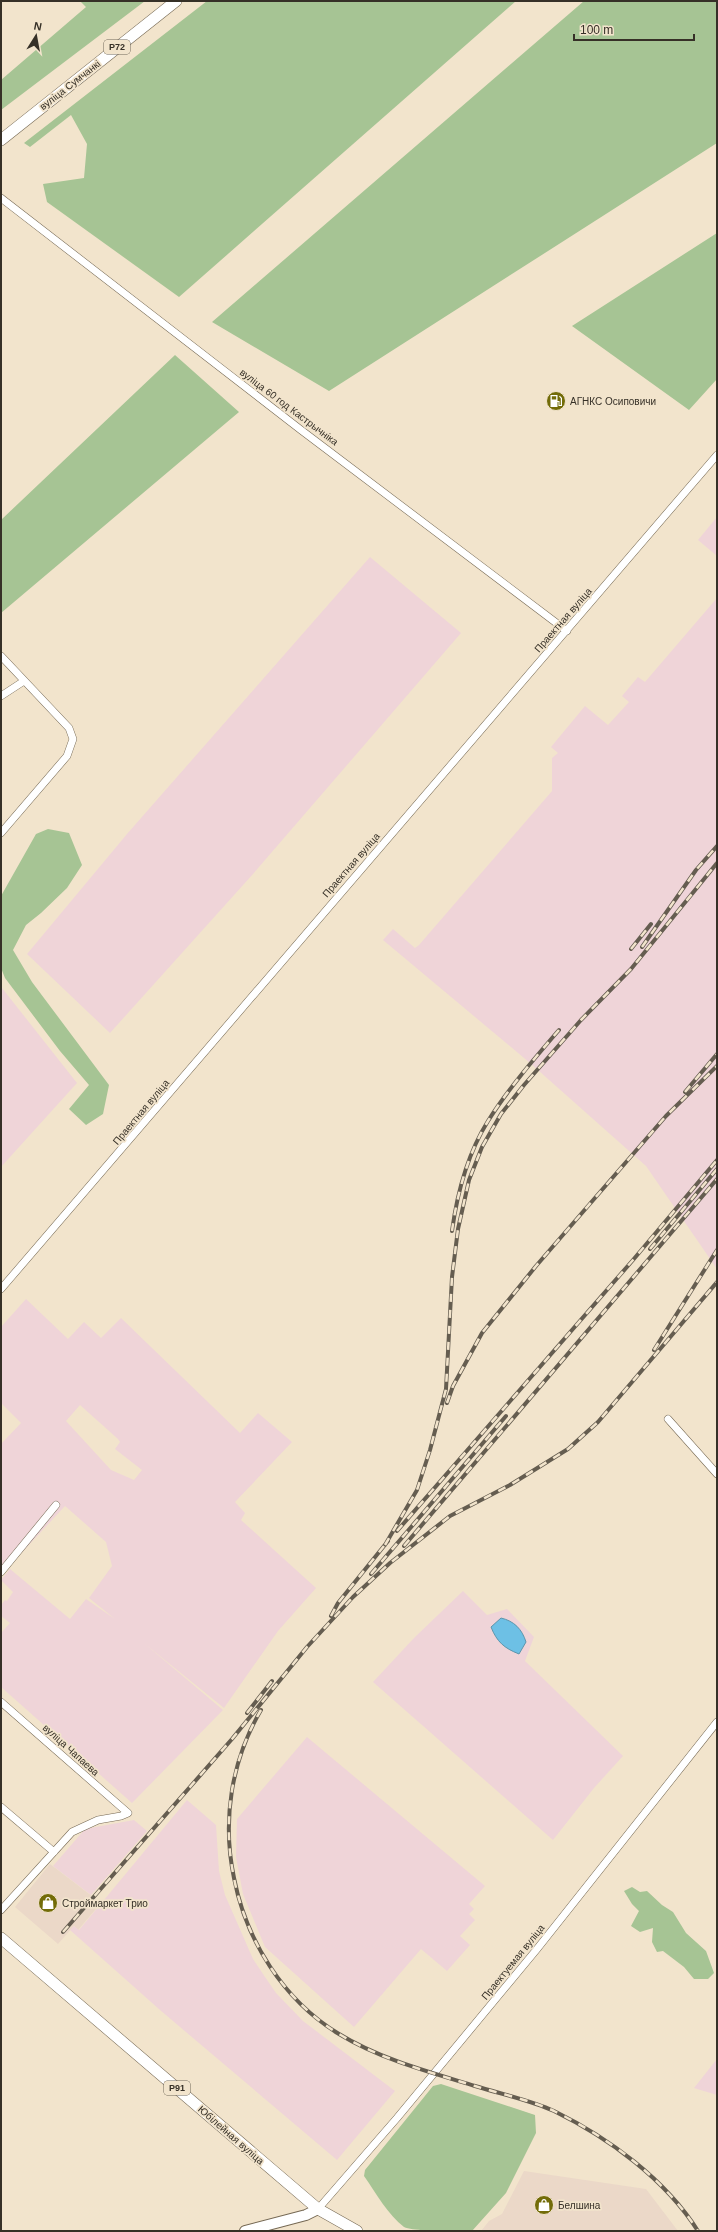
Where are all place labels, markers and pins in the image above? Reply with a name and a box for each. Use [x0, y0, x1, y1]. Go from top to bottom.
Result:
fuel station icon: АГНКС Осиповичи [545, 390, 567, 412]
place label: АГНКС Осиповичи [570, 396, 656, 407]
shop icon: Строймаркет Трио [37, 1892, 59, 1914]
place label: Строймаркет Трио [62, 1898, 148, 1909]
shop icon: Белшина [533, 2194, 555, 2216]
place label: Белшина [558, 2200, 601, 2211]

